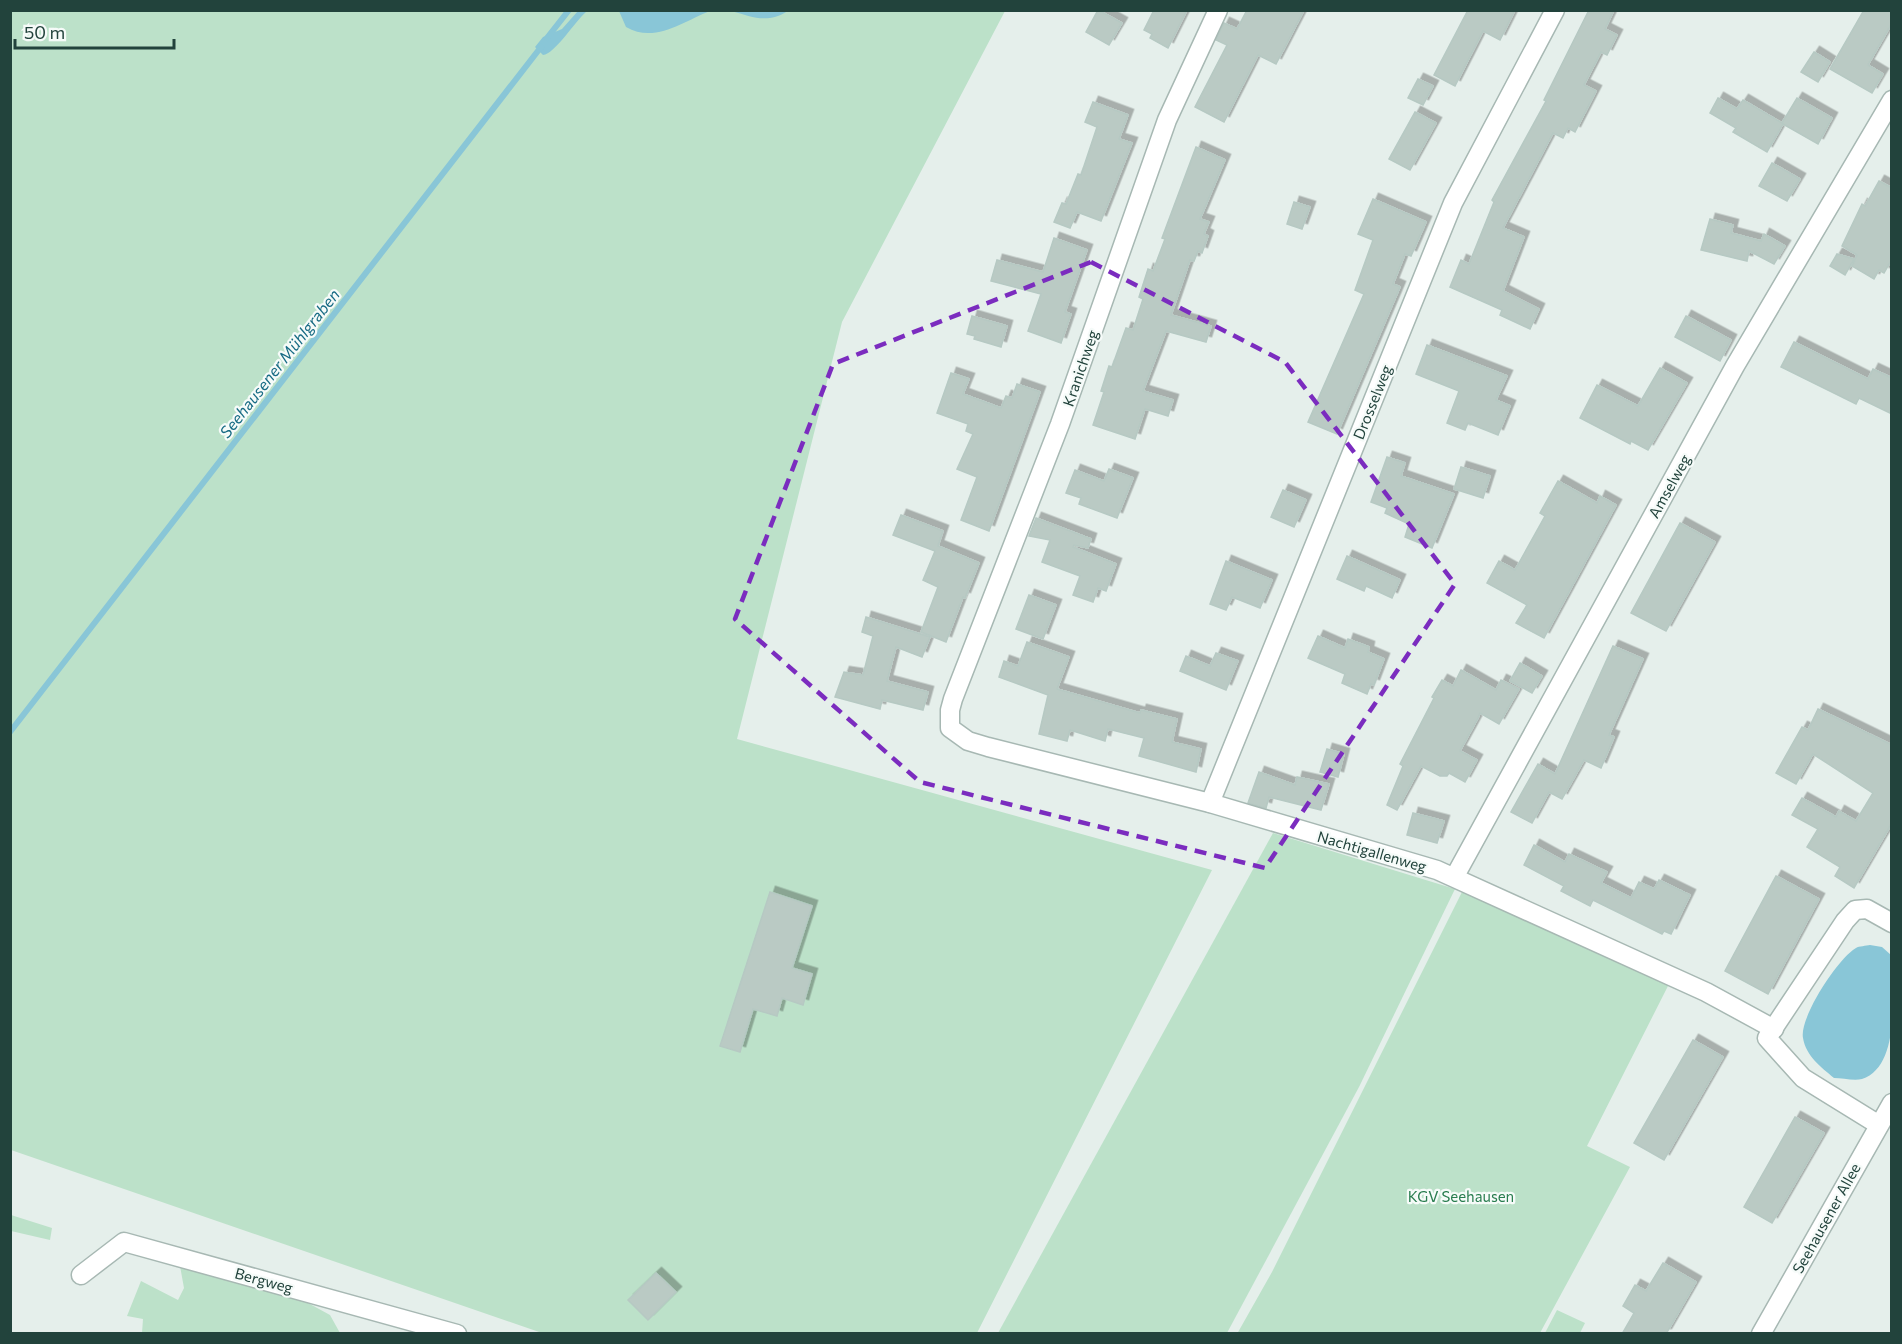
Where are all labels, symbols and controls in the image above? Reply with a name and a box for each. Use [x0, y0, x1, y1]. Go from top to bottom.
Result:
scale bar [15, 12, 174, 50]
text: 50 m [24, 21, 65, 43]
water label: Seehausener Mühlgraben [215, 285, 343, 441]
street label: Kranichweg [1058, 327, 1102, 409]
street label: Drosselweg [1349, 362, 1395, 442]
street label: Amselweg [1644, 451, 1694, 521]
street label: Nachtigallenweg [1315, 827, 1429, 875]
street label: Seehausener Allee [1788, 1160, 1864, 1276]
park label: KGV Seehausen [1408, 1187, 1514, 1205]
street label: Bergweg [233, 1264, 295, 1296]

